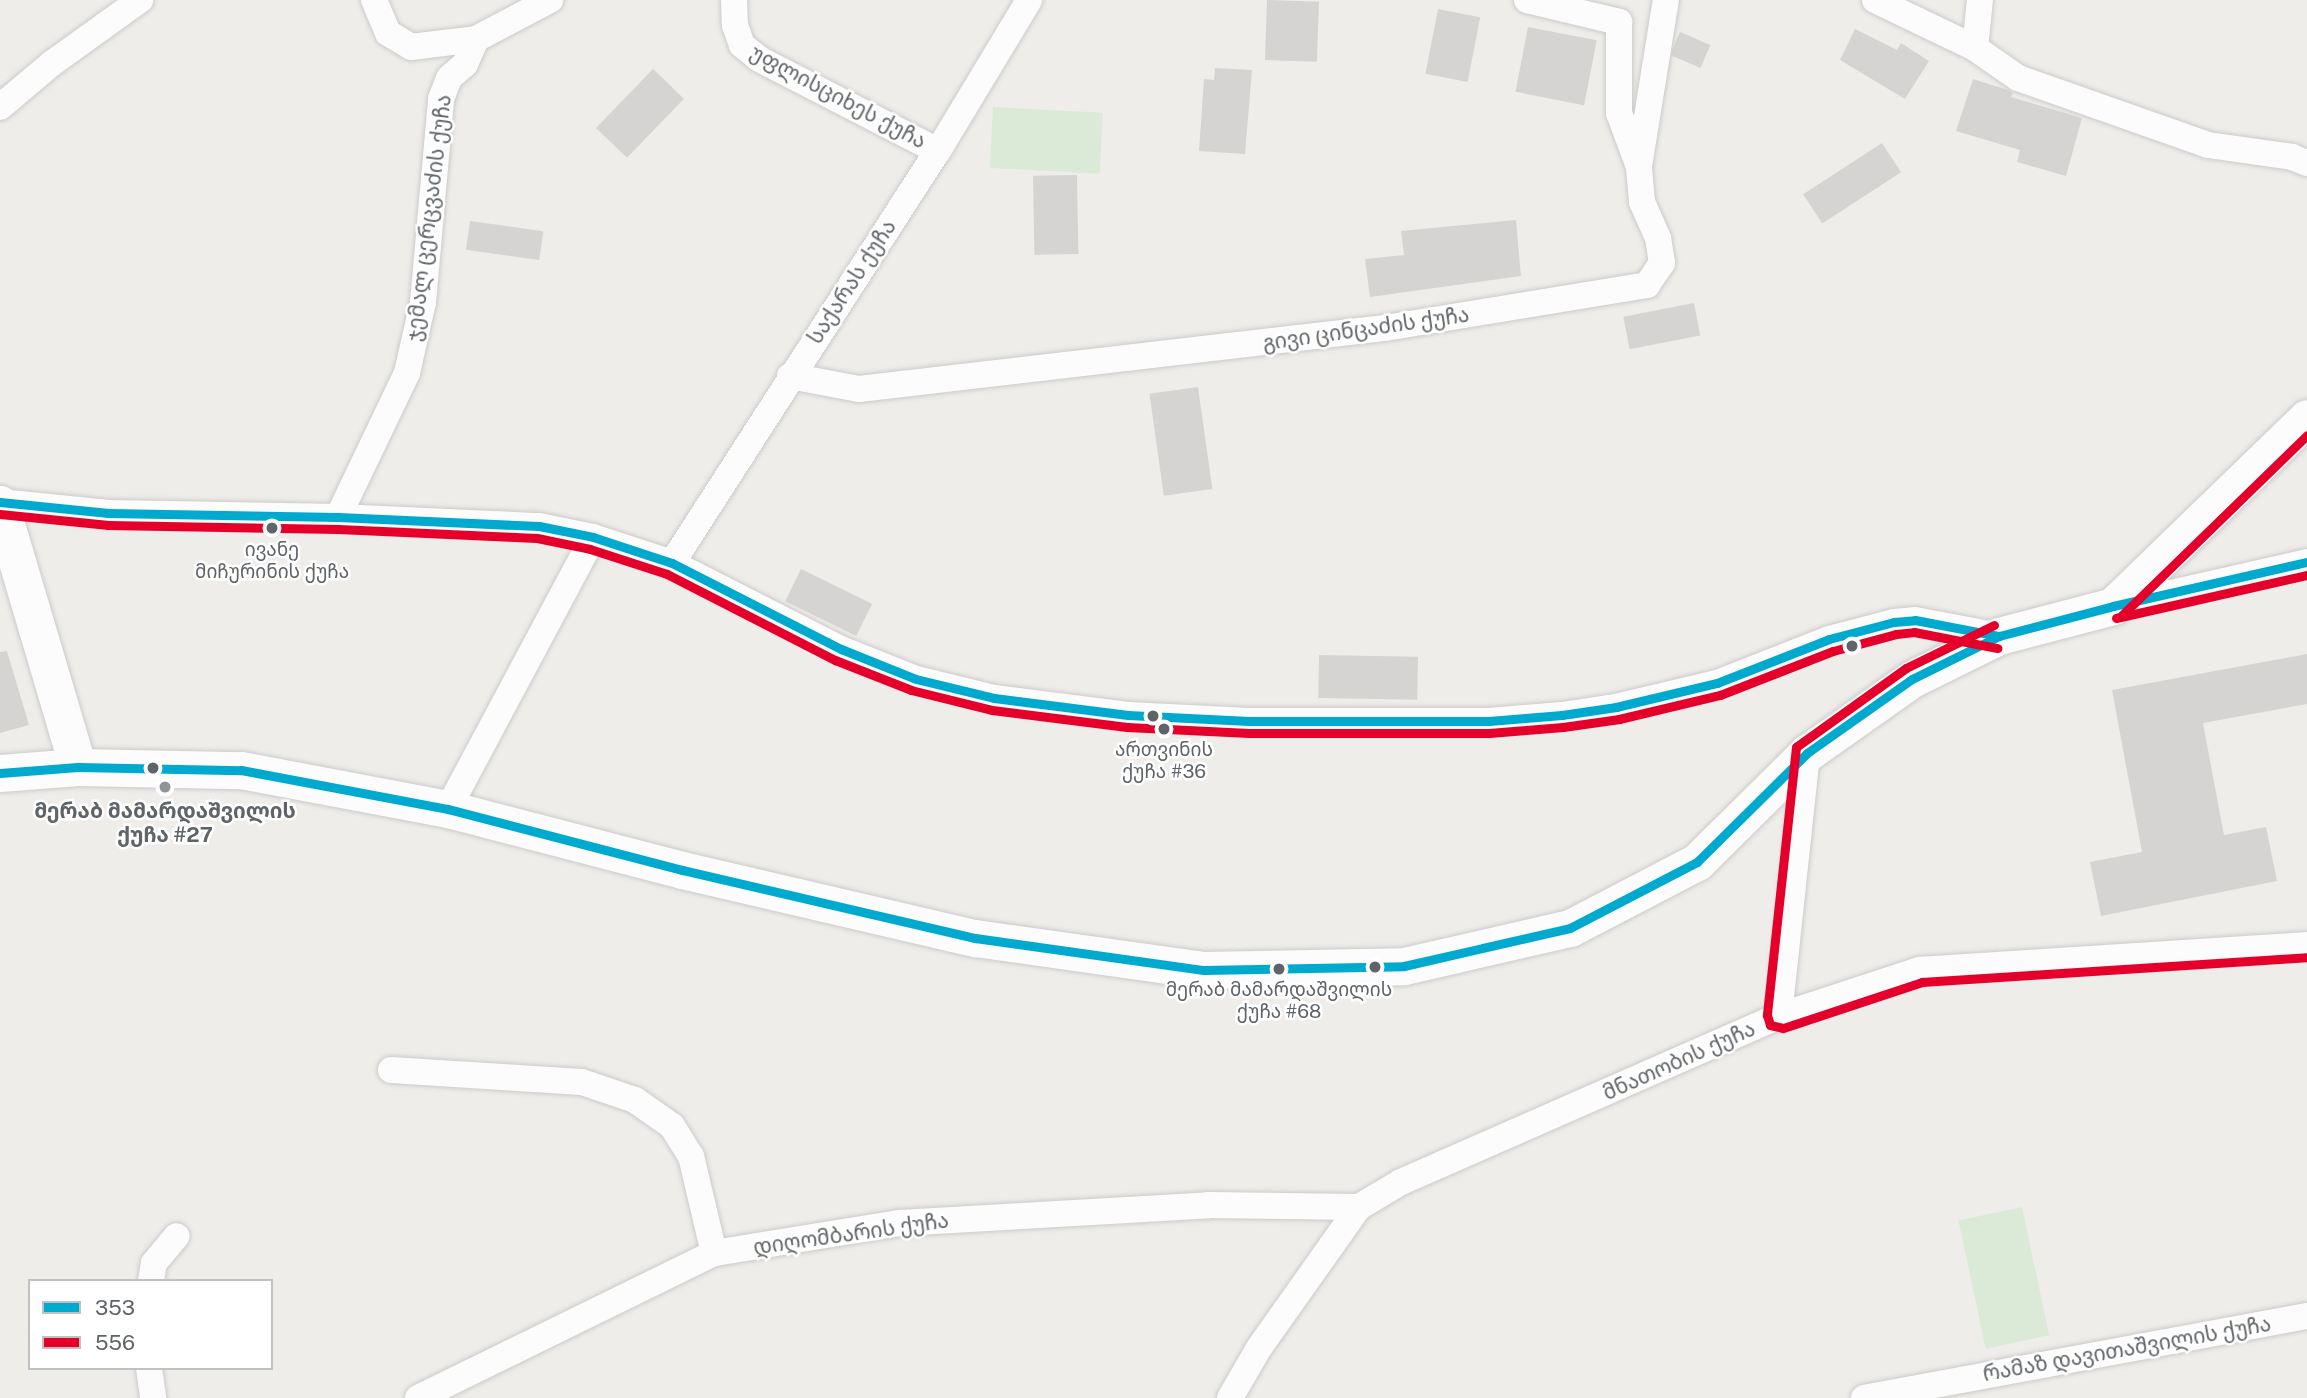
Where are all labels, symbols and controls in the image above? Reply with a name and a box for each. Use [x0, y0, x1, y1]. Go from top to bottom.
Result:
street label: უფლისციხეს ქუჩა [746, 40, 930, 154]
street label: ჯემალ ცერცვაძის ქუჩა [401, 93, 457, 343]
street label: საქარას ქუჩა [803, 215, 901, 349]
street label: გივი ცინცაძის ქუჩა [1261, 302, 1471, 356]
marker: ივანე მიჩურინის ქუჩა [265, 521, 279, 535]
place label: ივანე მიჩურინის ქუჩა [195, 539, 349, 583]
unlabelled marker [1845, 639, 1859, 653]
unlabelled marker [1146, 709, 1160, 723]
marker: ართვინის ქუჩა #36 [1157, 722, 1171, 736]
place label: ართვინის ქუჩა #36 [1115, 739, 1213, 783]
unlabelled marker [146, 761, 160, 775]
marker: მერაბ მამარდაშვილის ქუჩა #27 [157, 779, 173, 795]
place label: მერაბ მამარდაშვილის ქუჩა #27 [34, 798, 296, 848]
unlabelled marker [1368, 960, 1382, 974]
marker: მერაბ მამარდაშვილის ქუჩა #68 [1272, 962, 1286, 976]
place label: მერაბ მამარდაშვილის ქუჩა #68 [1166, 979, 1392, 1023]
street label: მნათობის ქუჩა [1599, 1016, 1759, 1106]
street label: დიღომბარის ქუჩა [752, 1208, 950, 1260]
legend [28, 1279, 273, 1370]
text: 353 [95, 1295, 135, 1320]
street label: რამაზ დავითაშვილის ქუჩა [1981, 1311, 2273, 1387]
text: 556 [95, 1330, 135, 1355]

